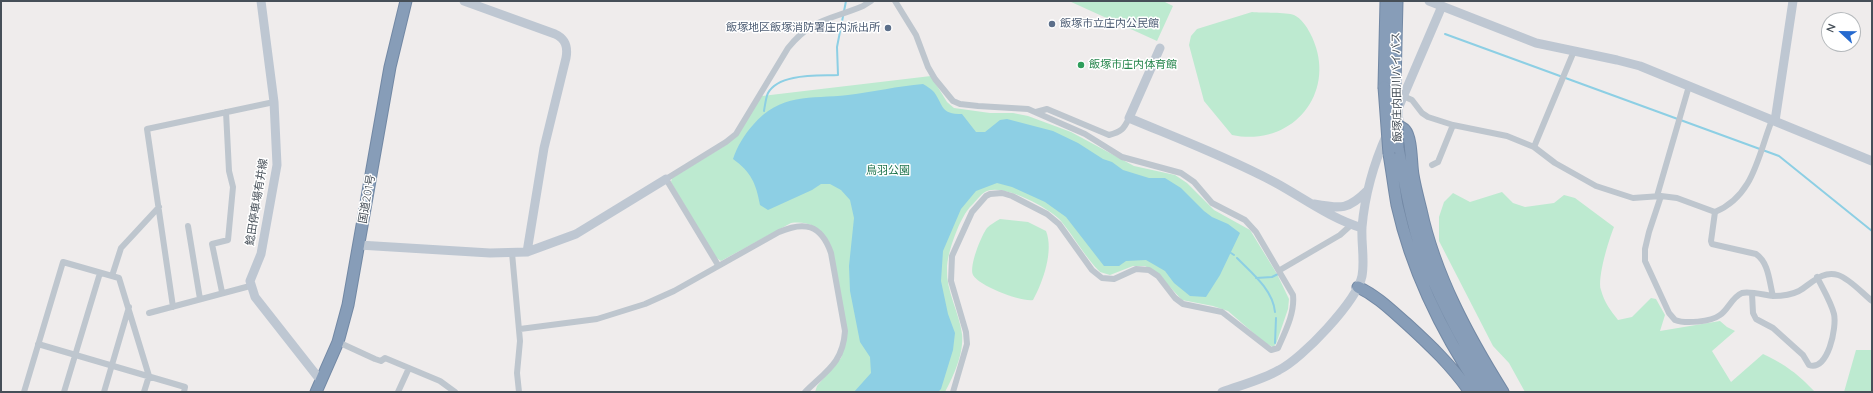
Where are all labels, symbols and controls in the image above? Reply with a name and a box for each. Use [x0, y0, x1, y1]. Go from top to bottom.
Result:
north arrow [1821, 12, 1861, 52]
place label: 飯塚市立庄内公民館 [1060, 17, 1159, 31]
marker: 飯塚市立庄内公民館 [1047, 19, 1057, 29]
place label: 飯塚地区飯塚消防署庄内派出所 [726, 21, 880, 35]
text: N [1823, 22, 1839, 34]
marker: 飯塚地区飯塚消防署庄内派出所 [883, 23, 893, 33]
street label: 飯塚庄内田川バイパス [1389, 32, 1405, 142]
place label: 飯塚市庄内体育館 [1089, 58, 1177, 72]
marker: 飯塚市庄内体育館 [1076, 60, 1086, 70]
street label: 鯰田停車場有井線 [244, 158, 270, 246]
park label: 鳥羽公園 [866, 164, 910, 178]
street label: 国道201号 [356, 173, 378, 225]

